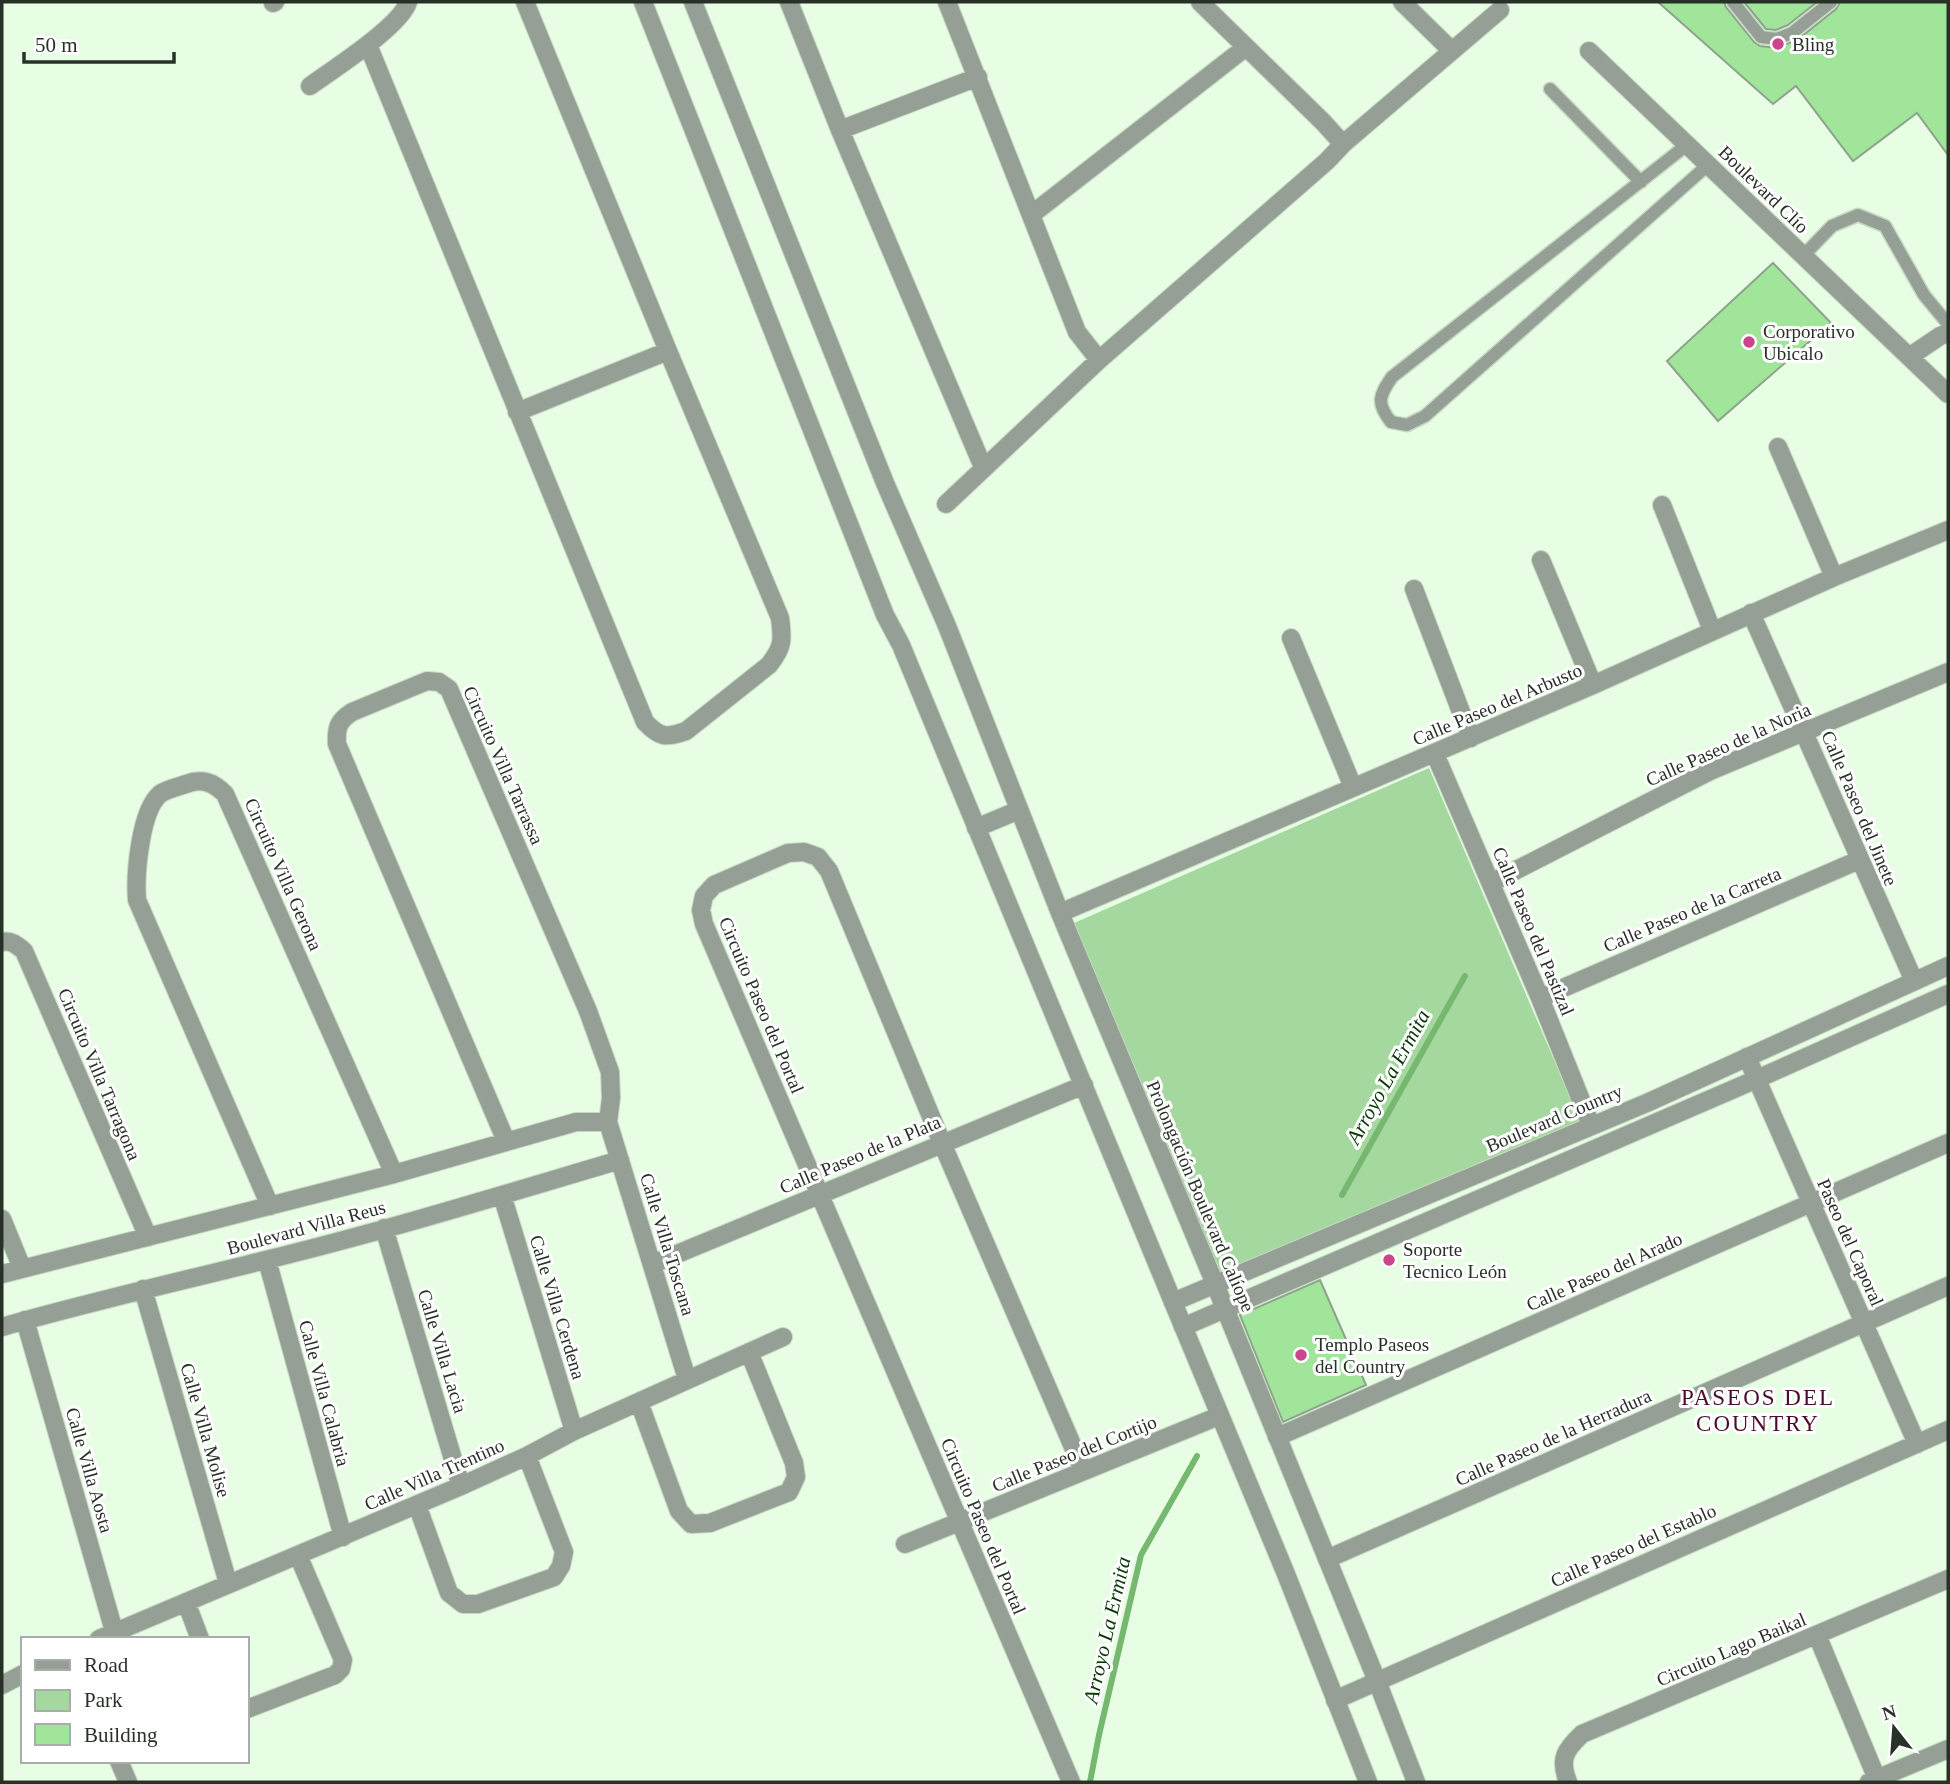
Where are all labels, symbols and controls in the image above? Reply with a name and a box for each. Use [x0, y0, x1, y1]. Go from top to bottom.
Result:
scale bar [24, 21, 175, 65]
text: 50 m [35, 33, 78, 57]
place label: Bling [1792, 34, 1835, 55]
marker: Bling [1770, 36, 1786, 52]
street label: Boulevard Clío [1714, 141, 1813, 237]
place label: Corporativo Ubicalo [1763, 321, 1855, 364]
marker: Corporativo Ubicalo [1741, 334, 1757, 350]
street label: Calle Paseo del Arbusto [1409, 659, 1585, 750]
street label: Circuito Villa Tarrassa [459, 683, 548, 848]
street label: Calle Paseo de la Noria [1642, 698, 1814, 790]
street label: Calle Paseo del Jinete [1817, 728, 1902, 889]
street label: Circuito Villa Gerona [241, 795, 327, 954]
street label: Calle Paseo del Pastizal [1489, 844, 1579, 1019]
street label: Calle Paseo de la Carreta [1600, 862, 1785, 956]
street label: Circuito Paseo del Portal [715, 914, 808, 1096]
street label: Circuito Villa Tarragona [54, 985, 146, 1164]
water label: Arroyo La Ermita [1340, 1006, 1435, 1150]
street label: Prolongación Boulevard Calíope [1142, 1077, 1259, 1315]
street label: Boulevard Country [1483, 1080, 1626, 1157]
street label: Calle Paseo de la Plata [776, 1111, 944, 1198]
street label: Calle Villa Toscana [636, 1170, 699, 1318]
street label: Paseo del Caporal [1813, 1175, 1888, 1309]
street label: Boulevard Villa Reus [225, 1196, 388, 1259]
street label: Calle Paseo del Arado [1523, 1228, 1685, 1315]
street label: Calle Villa Cerdena [526, 1233, 590, 1382]
place label: Soporte Tecnico León [1403, 1239, 1507, 1282]
marker: Soporte Tecnico León [1381, 1252, 1397, 1268]
street label: Calle Villa Lacia [414, 1287, 471, 1416]
street label: Calle Villa Calabria [295, 1318, 354, 1469]
place label: Templo Paseos del Country [1315, 1334, 1429, 1377]
marker: Templo Paseos del Country [1293, 1347, 1309, 1363]
street label: Calle Villa Molise [176, 1360, 235, 1500]
street label: Calle Paseo de la Herradura [1452, 1385, 1655, 1490]
district label: PASEOS DEL COUNTRY [1681, 1385, 1835, 1436]
street label: Calle Villa Aosta [62, 1405, 118, 1536]
street label: Calle Paseo del Cortijo [989, 1411, 1160, 1496]
street label: Calle Villa Trentino [361, 1434, 507, 1515]
street label: Circuito Paseo del Portal [937, 1435, 1030, 1617]
street label: Calle Paseo del Establo [1547, 1499, 1719, 1591]
water label: Arroyo La Ermita [1078, 1554, 1136, 1708]
street label: Circuito Lago Baikal [1653, 1608, 1809, 1690]
legend [21, 1637, 248, 1763]
text: Road [84, 1653, 129, 1677]
text: Park [84, 1688, 123, 1712]
north arrow [1859, 1693, 1929, 1763]
text: N [1880, 1700, 1899, 1724]
text: Building [84, 1723, 158, 1747]

